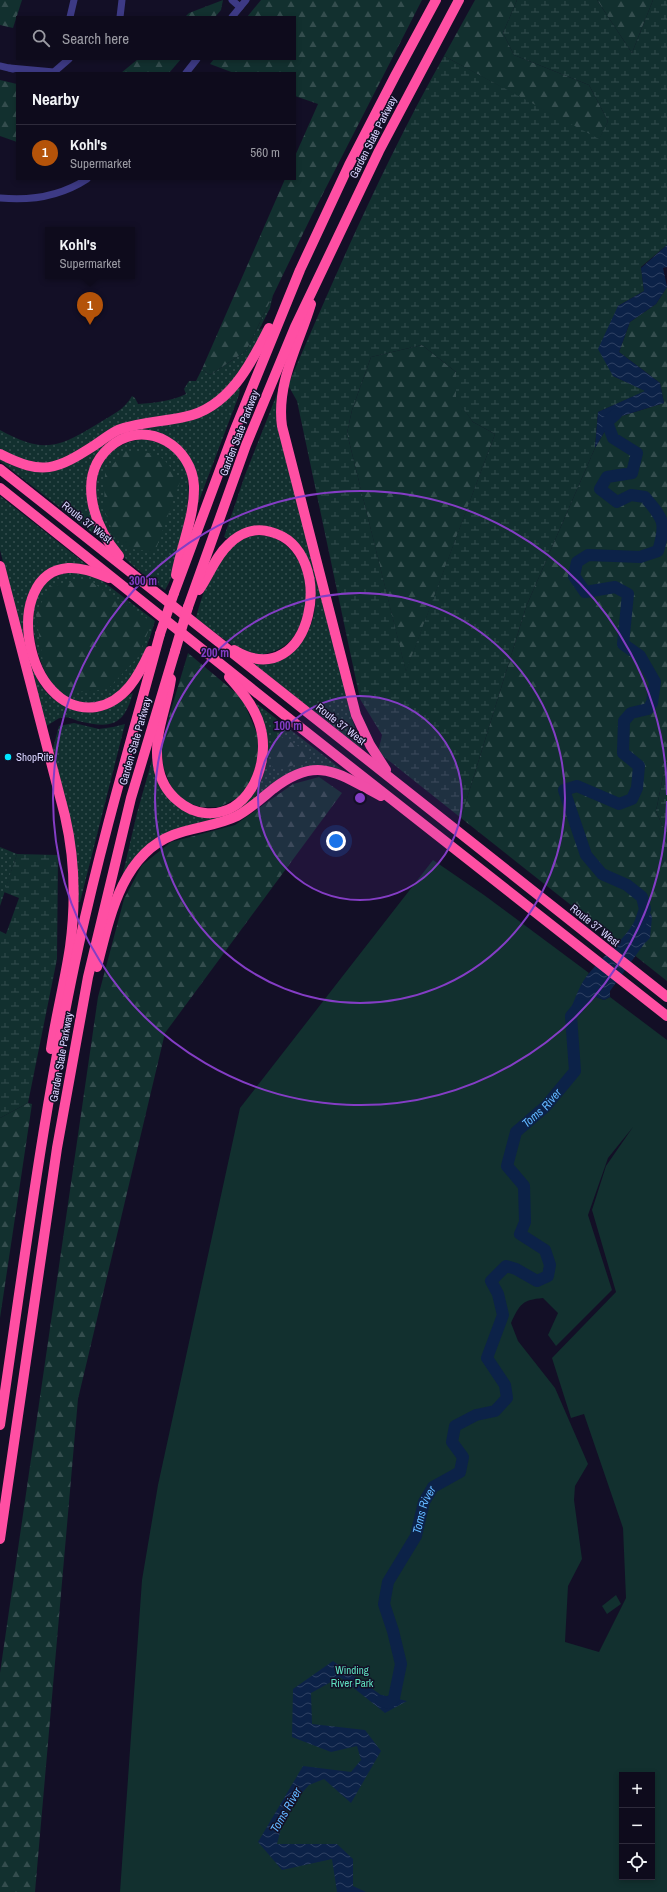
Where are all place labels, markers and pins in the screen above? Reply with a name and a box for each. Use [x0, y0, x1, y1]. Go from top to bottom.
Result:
pin: 1 [77, 292, 103, 325]
place label: ShopRite [16, 750, 54, 764]
marker: ShopRite [3, 752, 13, 762]
centre of rings [353, 791, 367, 805]

